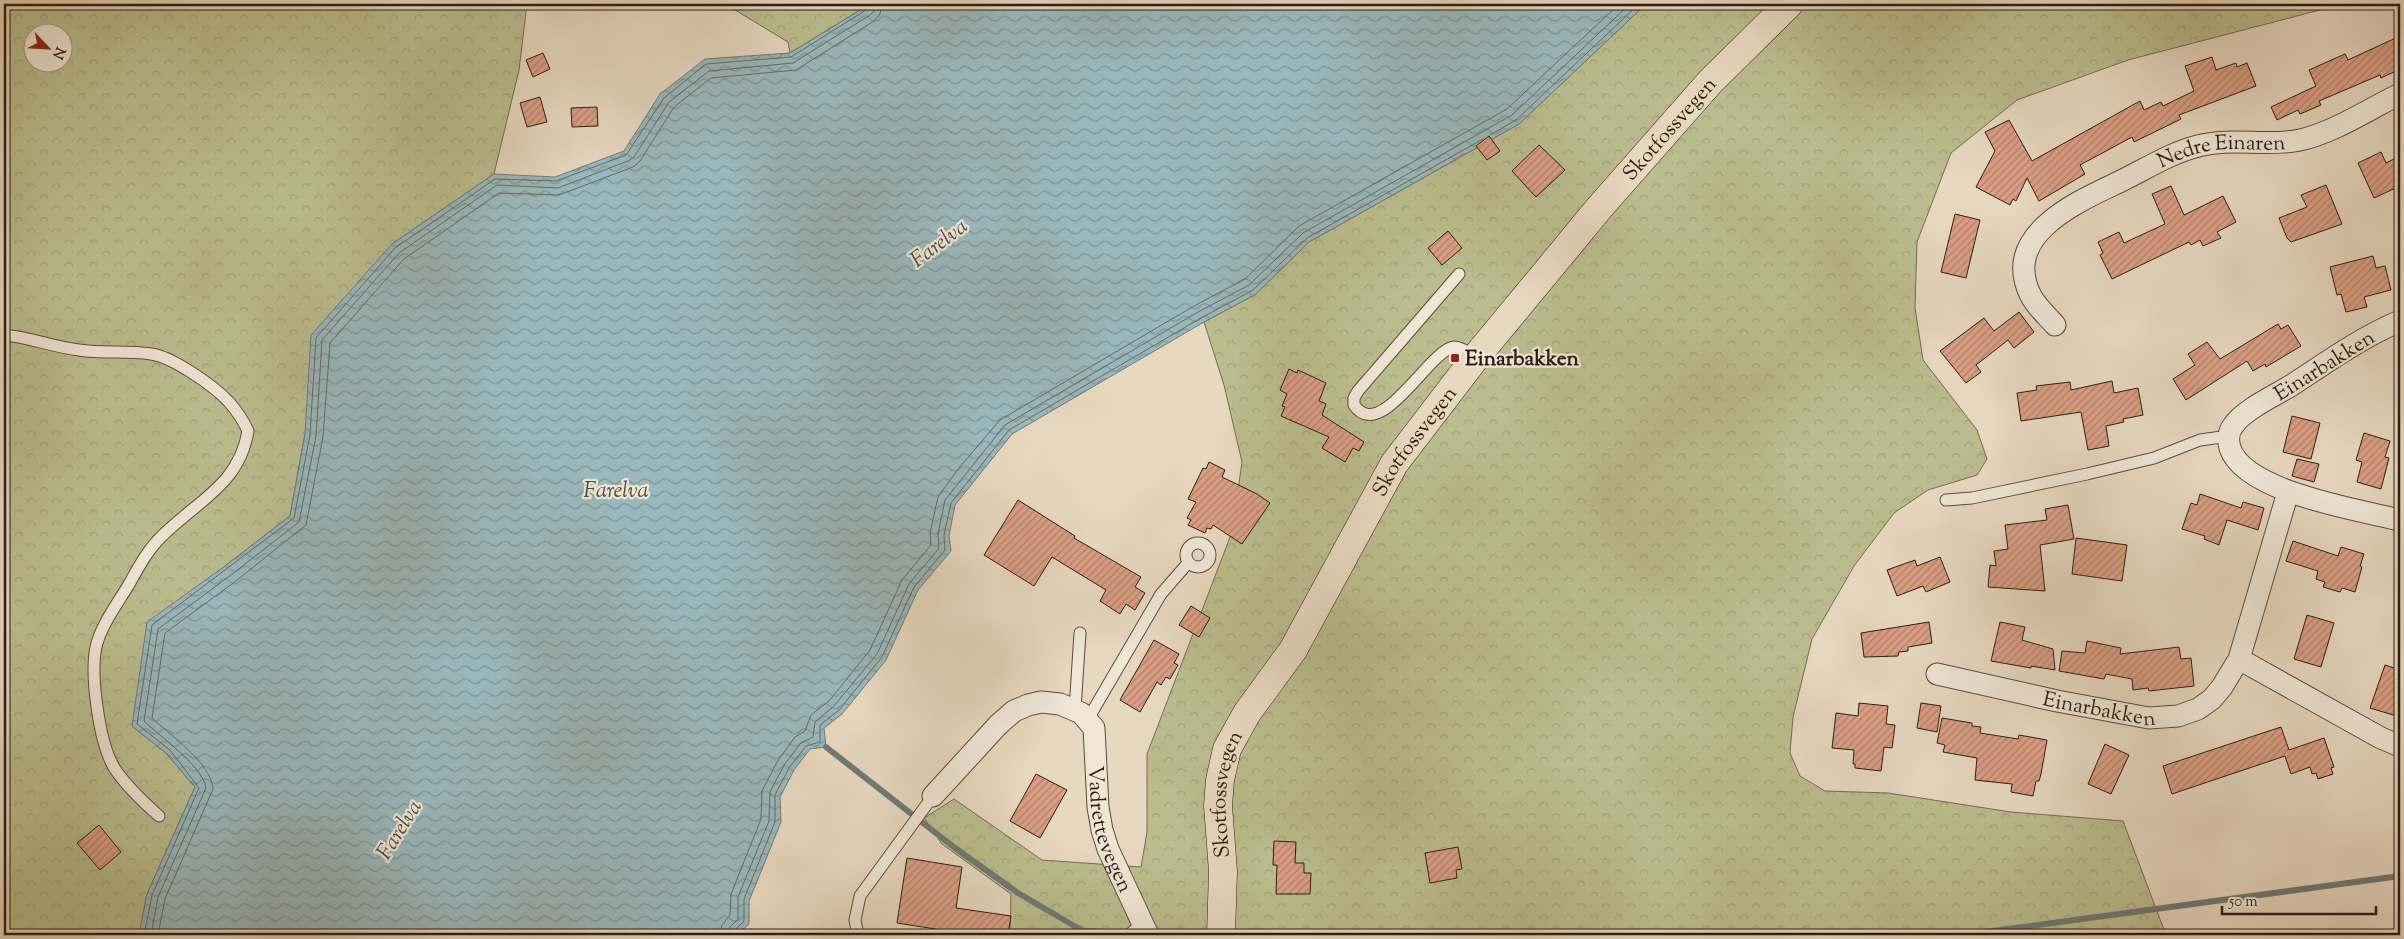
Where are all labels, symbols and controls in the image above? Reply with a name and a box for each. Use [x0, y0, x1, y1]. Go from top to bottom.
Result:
north arrow [22, 22, 72, 72]
text: N [47, 43, 69, 62]
street label: Skotfossvegen [1617, 71, 1725, 188]
street label: Nedre Einaren [2153, 129, 2286, 177]
water label: Farelva [904, 212, 976, 277]
street label: Einarbakken [2269, 324, 2381, 410]
place label: Einarbakken [1465, 345, 1580, 375]
marker: Einarbakken [1449, 352, 1461, 364]
street label: Skotfossvegen [1366, 381, 1465, 503]
water label: Farelva [583, 476, 649, 508]
street label: Einarbakken [2040, 685, 2157, 735]
street label: Skotfossvegen [1205, 725, 1251, 859]
street label: Vadrettevegen [1079, 765, 1139, 898]
water label: Farelva [370, 794, 431, 867]
scale bar [2222, 884, 2375, 916]
text: 50 m [2228, 892, 2258, 913]

